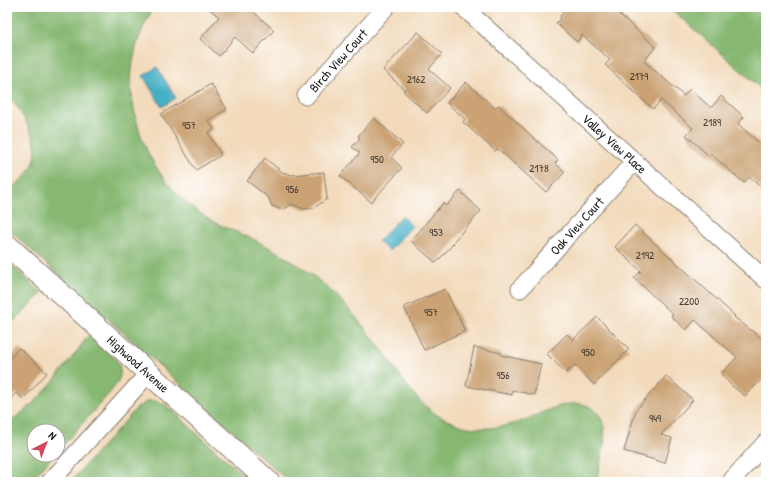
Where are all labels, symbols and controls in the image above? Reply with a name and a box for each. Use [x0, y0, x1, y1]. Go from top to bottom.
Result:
street label: Birch View Court [305, 24, 372, 96]
house number: 2179 [630, 69, 648, 83]
house number: 2162 [407, 72, 425, 86]
street label: Valley View Place [578, 110, 651, 177]
house number: 2189 [703, 115, 721, 129]
house number: 957 [182, 118, 196, 132]
house number: 950 [370, 152, 384, 166]
house number: 2178 [529, 161, 549, 175]
house number: 956 [285, 182, 299, 196]
street label: Oak View Court [546, 192, 608, 259]
house number: 953 [429, 225, 443, 239]
house number: 2192 [636, 248, 654, 262]
house number: 2200 [679, 294, 699, 308]
house number: 957 [424, 305, 438, 319]
street label: Highwood Avenue [103, 331, 173, 397]
house number: 950 [581, 345, 595, 359]
house number: 956 [496, 368, 510, 382]
house number: 949 [649, 411, 661, 425]
north arrow [26, 423, 66, 463]
text: N [46, 428, 60, 443]

